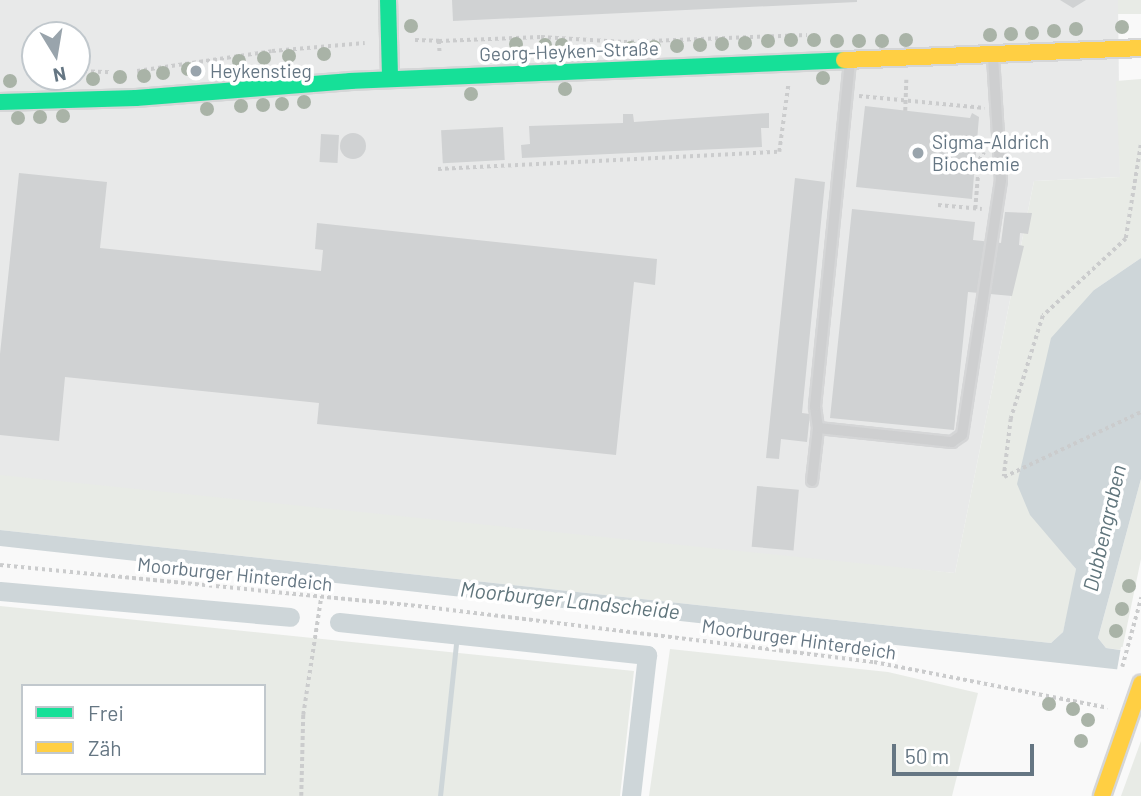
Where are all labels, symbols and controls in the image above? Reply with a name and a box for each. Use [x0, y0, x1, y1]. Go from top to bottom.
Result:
north arrow [21, 21, 91, 91]
street label: Georg-Heyken-Straße [479, 36, 659, 66]
place label: Heykenstieg [210, 60, 312, 82]
text: N [51, 63, 68, 88]
marker: Heykenstieg [188, 63, 204, 79]
place label: Sigma-Aldrich Biochemie [932, 131, 1049, 175]
marker: Sigma-Aldrich Biochemie [910, 145, 926, 161]
water label: Dubbengraben [1077, 462, 1131, 594]
street label: Moorburger Hinterdeich [136, 552, 334, 596]
water label: Moorburger Landscheide [459, 576, 681, 624]
street label: Moorburger Hinterdeich [700, 614, 898, 664]
legend [21, 684, 266, 775]
text: Frei [88, 700, 124, 725]
scale bar [896, 730, 1038, 774]
text: Zäh [88, 735, 122, 760]
text: 50 m [905, 743, 949, 768]

